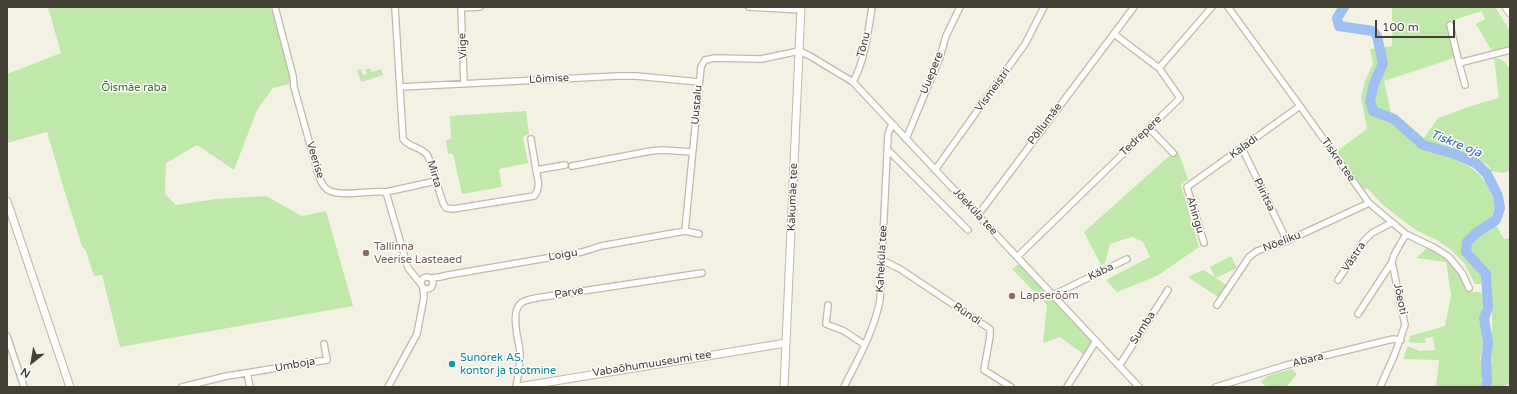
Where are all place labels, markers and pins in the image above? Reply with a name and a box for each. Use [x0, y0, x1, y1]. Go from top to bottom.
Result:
place label: Tallinna Veerise Lasteaed [374, 240, 462, 266]
marker: Tallinna Veerise Lasteaed [361, 248, 371, 258]
place label: Lapserõõm [1020, 289, 1078, 303]
marker: Lapserõõm [1007, 291, 1017, 301]
place label: Sunorek AS, kontor ja tootmine [460, 351, 556, 377]
marker: Sunorek AS, kontor ja tootmine [447, 359, 457, 369]

